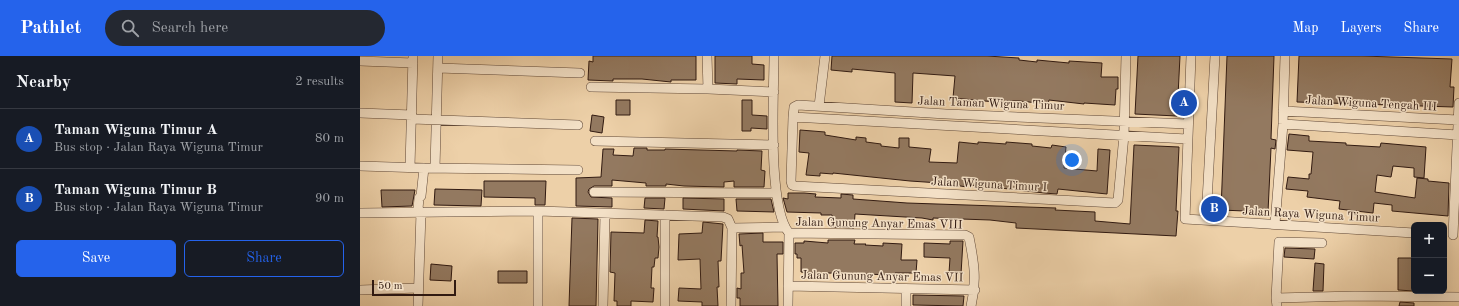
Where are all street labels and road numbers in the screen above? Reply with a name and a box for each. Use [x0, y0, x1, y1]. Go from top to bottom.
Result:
street label: Jalan Taman Wiguna Timur [917, 95, 1065, 113]
street label: Jalan Wiguna Tengah III [1305, 95, 1437, 113]
street label: Jalan Wiguna Timur I [931, 176, 1048, 194]
street label: Jalan Raya Wiguna Timur [1242, 205, 1380, 225]
street label: Jalan Gunung Anyar Emas VIII [795, 217, 963, 231]
street label: Jalan Gunung Anyar Emas VII [801, 270, 964, 284]

